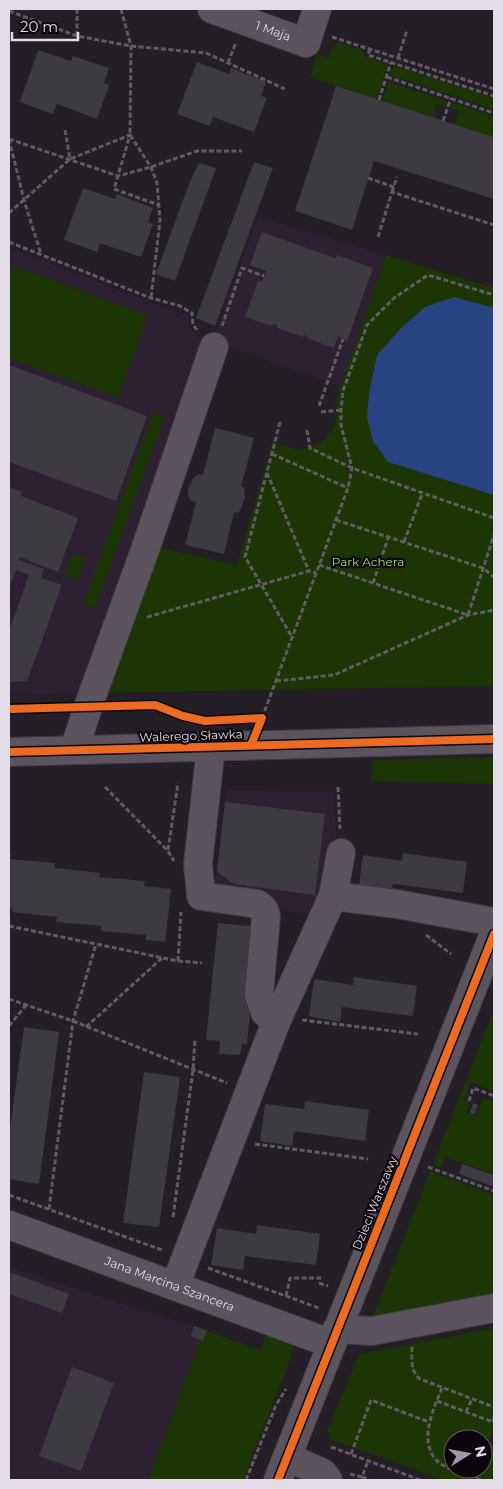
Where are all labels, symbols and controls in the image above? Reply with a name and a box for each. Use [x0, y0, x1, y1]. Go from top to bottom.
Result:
scale bar [12, 10, 79, 42]
text: 20 m [20, 17, 58, 36]
street label: 1 Maja [254, 17, 293, 44]
park label: Park Achera [332, 554, 404, 569]
street label: Walerego Sławka [139, 726, 243, 745]
street label: Dzieci Warszawy [349, 1153, 400, 1252]
street label: Jana Marcina Szancera [102, 1253, 237, 1314]
north arrow [443, 1429, 493, 1479]
text: N [471, 1444, 491, 1459]

